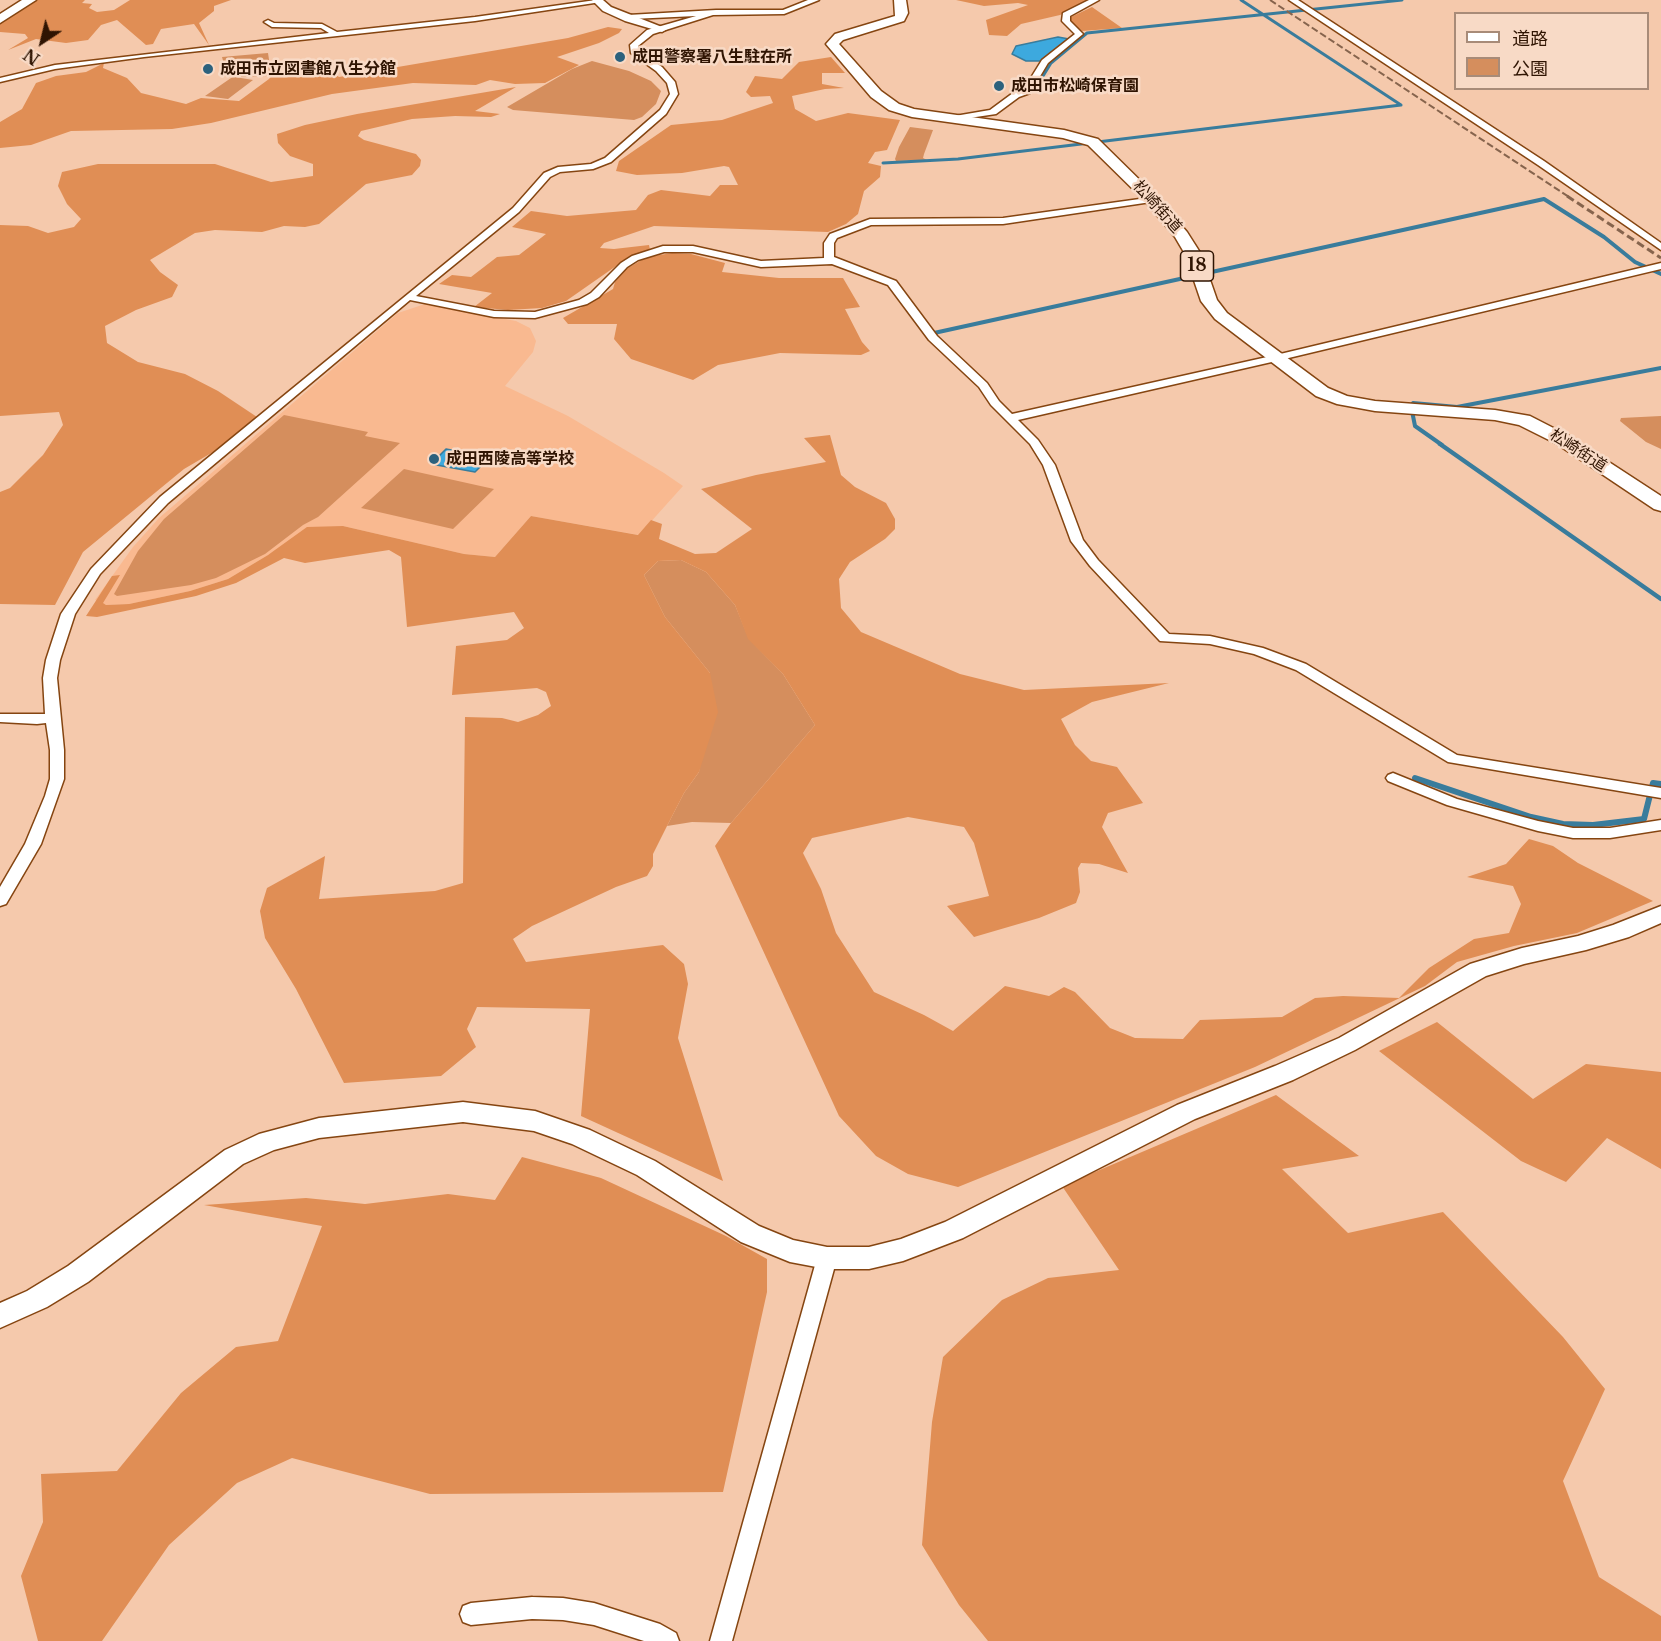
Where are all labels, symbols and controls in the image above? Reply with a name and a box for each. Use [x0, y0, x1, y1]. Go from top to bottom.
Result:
north arrow [12, 12, 72, 72]
legend [1454, 12, 1649, 90]
text: 道路 [1512, 28, 1548, 50]
text: N [20, 44, 44, 69]
place label: 成田警察署八生駐在所 [632, 47, 792, 67]
marker: 成田警察署八生駐在所 [613, 50, 627, 64]
text: 公園 [1512, 58, 1548, 80]
place label: 成田市立図書館八生分館 [220, 59, 396, 79]
marker: 成田市立図書館八生分館 [201, 62, 215, 76]
place label: 成田市松崎保育園 [1011, 76, 1139, 96]
marker: 成田市松崎保育園 [992, 79, 1006, 93]
street label: 松崎街道 [1128, 177, 1186, 237]
road number: 18 [1180, 251, 1214, 281]
street label: 松崎街道 [1546, 426, 1610, 476]
place label: 成田西陵高等学校 [446, 449, 574, 469]
marker: 成田西陵高等学校 [427, 452, 441, 466]

